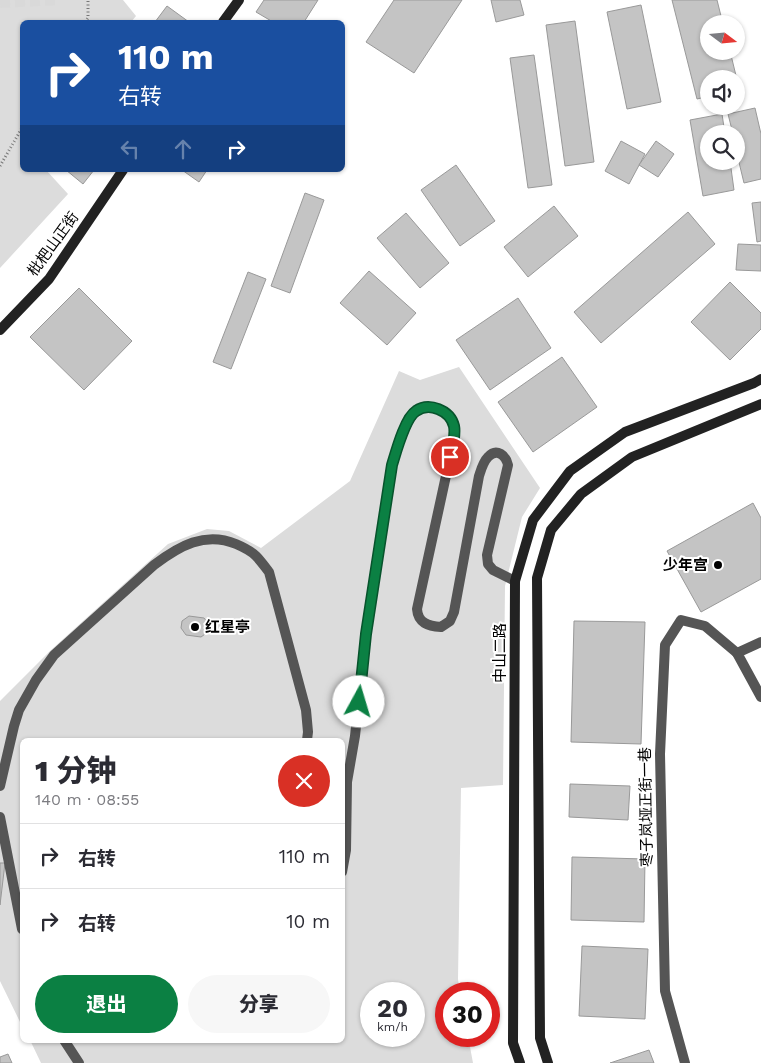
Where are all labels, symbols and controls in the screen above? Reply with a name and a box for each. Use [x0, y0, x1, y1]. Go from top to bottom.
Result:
north arrow [700, 15, 745, 60]
map controls [700, 15, 745, 170]
text: 110 m [118, 36, 214, 78]
icon: right [35, 40, 100, 105]
button: sound [700, 70, 745, 115]
text: 右转 [118, 84, 162, 109]
button: search [700, 125, 745, 170]
icon: left [116, 135, 144, 163]
icon: ahead [169, 135, 197, 163]
icon: right [222, 135, 250, 163]
street label: 枇杷山正街 [24, 208, 82, 280]
pin [429, 436, 471, 478]
icon: arrive [436, 443, 464, 471]
place label: 少年宫 [663, 556, 708, 574]
marker: 少年宫 [712, 559, 724, 571]
place label: 红星亭 [205, 618, 250, 636]
marker: 红星亭 [189, 621, 201, 633]
street label: 中山二路 [491, 623, 509, 683]
position arrow [332, 675, 384, 727]
street label: 枣子岚垭正街一巷 [636, 747, 656, 867]
text: 1 分钟 [35, 753, 116, 788]
button: close [278, 755, 330, 807]
text: 140 m · 08:55 [35, 790, 139, 809]
icon: right [35, 842, 63, 870]
text: 110 m [279, 845, 330, 868]
text: 右转 [78, 847, 116, 870]
icon: right [35, 907, 63, 935]
text: 10 m [286, 910, 330, 933]
text: 右转 [78, 912, 116, 935]
button: 退出 [35, 975, 178, 1033]
button: 分享 [188, 975, 330, 1033]
speed limit sign: 30 [435, 982, 500, 1047]
text: 20 [377, 994, 408, 1023]
text: km/h [377, 1020, 408, 1034]

